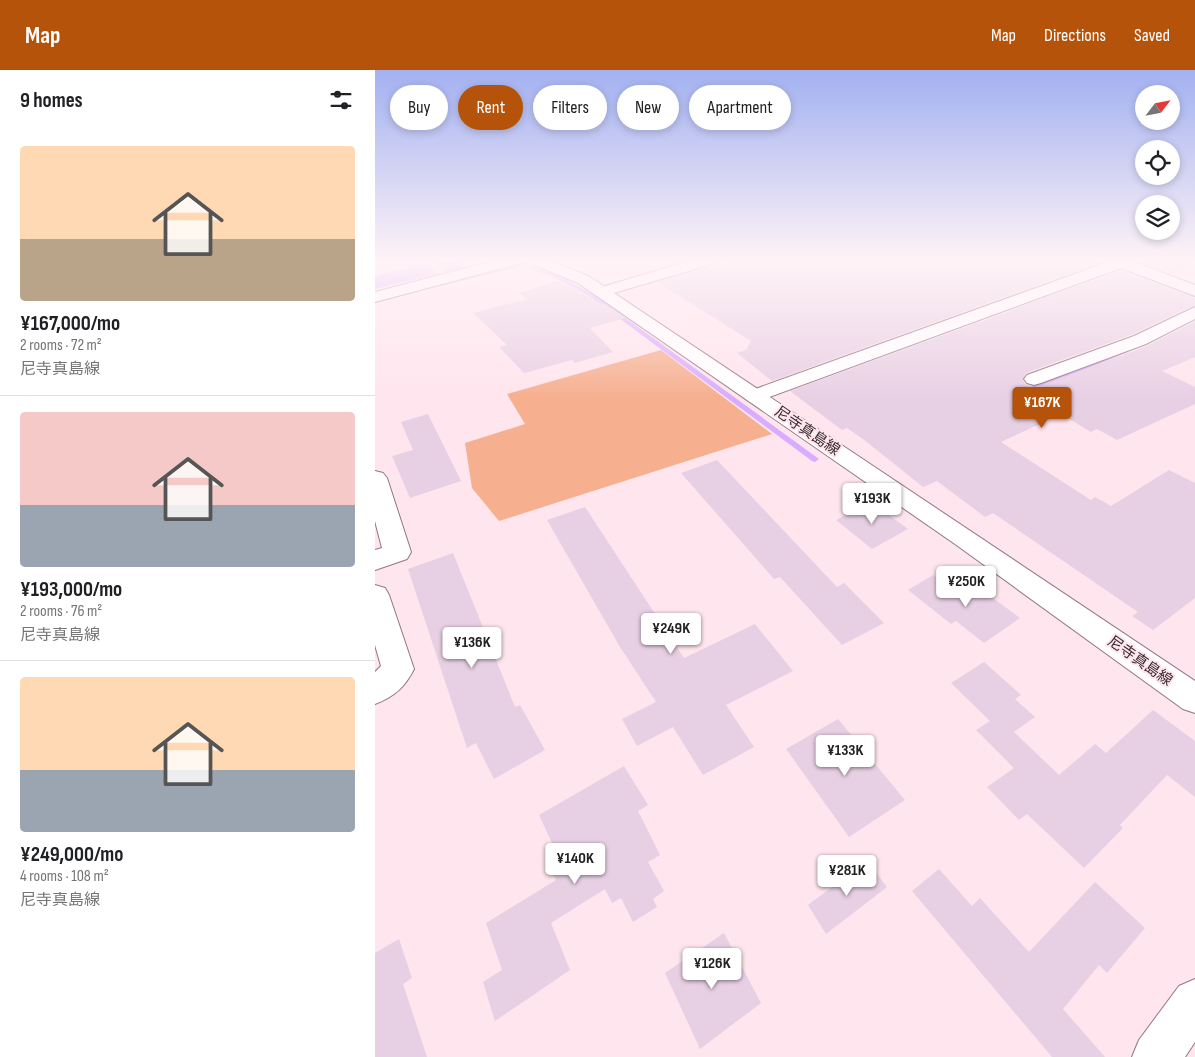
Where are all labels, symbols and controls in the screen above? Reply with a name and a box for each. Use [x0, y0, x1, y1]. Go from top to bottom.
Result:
text: Map [25, 21, 60, 50]
text: Map [991, 25, 1016, 46]
text: Directions [1044, 25, 1106, 46]
text: Saved [1134, 25, 1170, 46]
chip: Buy [390, 85, 448, 130]
chip: Rent [458, 85, 523, 130]
chip: Filters [533, 85, 607, 130]
chip: New [617, 85, 679, 130]
chip: Apartment [689, 85, 791, 130]
north arrow [1135, 85, 1180, 130]
map controls [1135, 85, 1180, 240]
icon: filters [327, 86, 355, 114]
text: 9 homes [20, 88, 83, 113]
button: locate [1135, 140, 1180, 185]
icon: home [143, 179, 233, 269]
button: layers [1135, 195, 1180, 240]
text: ¥167,000/mo [20, 311, 120, 336]
text: 2 rooms · 72 m² [20, 336, 102, 355]
text: 尼寺真島線 [20, 360, 100, 379]
pin: ¥167K [1007, 386, 1077, 429]
text: ¥167K [1023, 393, 1061, 412]
street label: 尼寺真島線 [771, 402, 843, 460]
icon: home [143, 444, 233, 534]
pin: ¥193K [837, 482, 907, 525]
text: ¥193K [853, 489, 891, 508]
pin: ¥250K [931, 566, 1001, 608]
text: ¥250K [947, 572, 985, 591]
text: ¥193,000/mo [20, 577, 122, 602]
text: 2 rooms · 76 m² [20, 602, 102, 621]
pin: ¥249K [636, 612, 706, 655]
text: ¥249K [652, 619, 690, 638]
text: 尼寺真島線 [20, 626, 100, 645]
pin: ¥136K [437, 626, 507, 669]
street label: 尼寺真島線 [1104, 632, 1176, 690]
text: ¥136K [453, 633, 491, 652]
icon: home [143, 709, 233, 799]
pin: ¥133K [810, 734, 880, 777]
text: ¥133K [827, 741, 863, 760]
text: ¥249,000/mo [20, 842, 123, 867]
pin: ¥140K [540, 842, 610, 885]
text: ¥140K [556, 849, 594, 868]
pin: ¥281K [812, 854, 882, 897]
text: ¥281K [828, 861, 866, 880]
text: 4 rooms · 108 m² [20, 867, 109, 886]
text: 尼寺真島線 [20, 891, 100, 910]
pin: ¥126K [677, 948, 747, 990]
text: ¥126K [693, 954, 731, 973]

